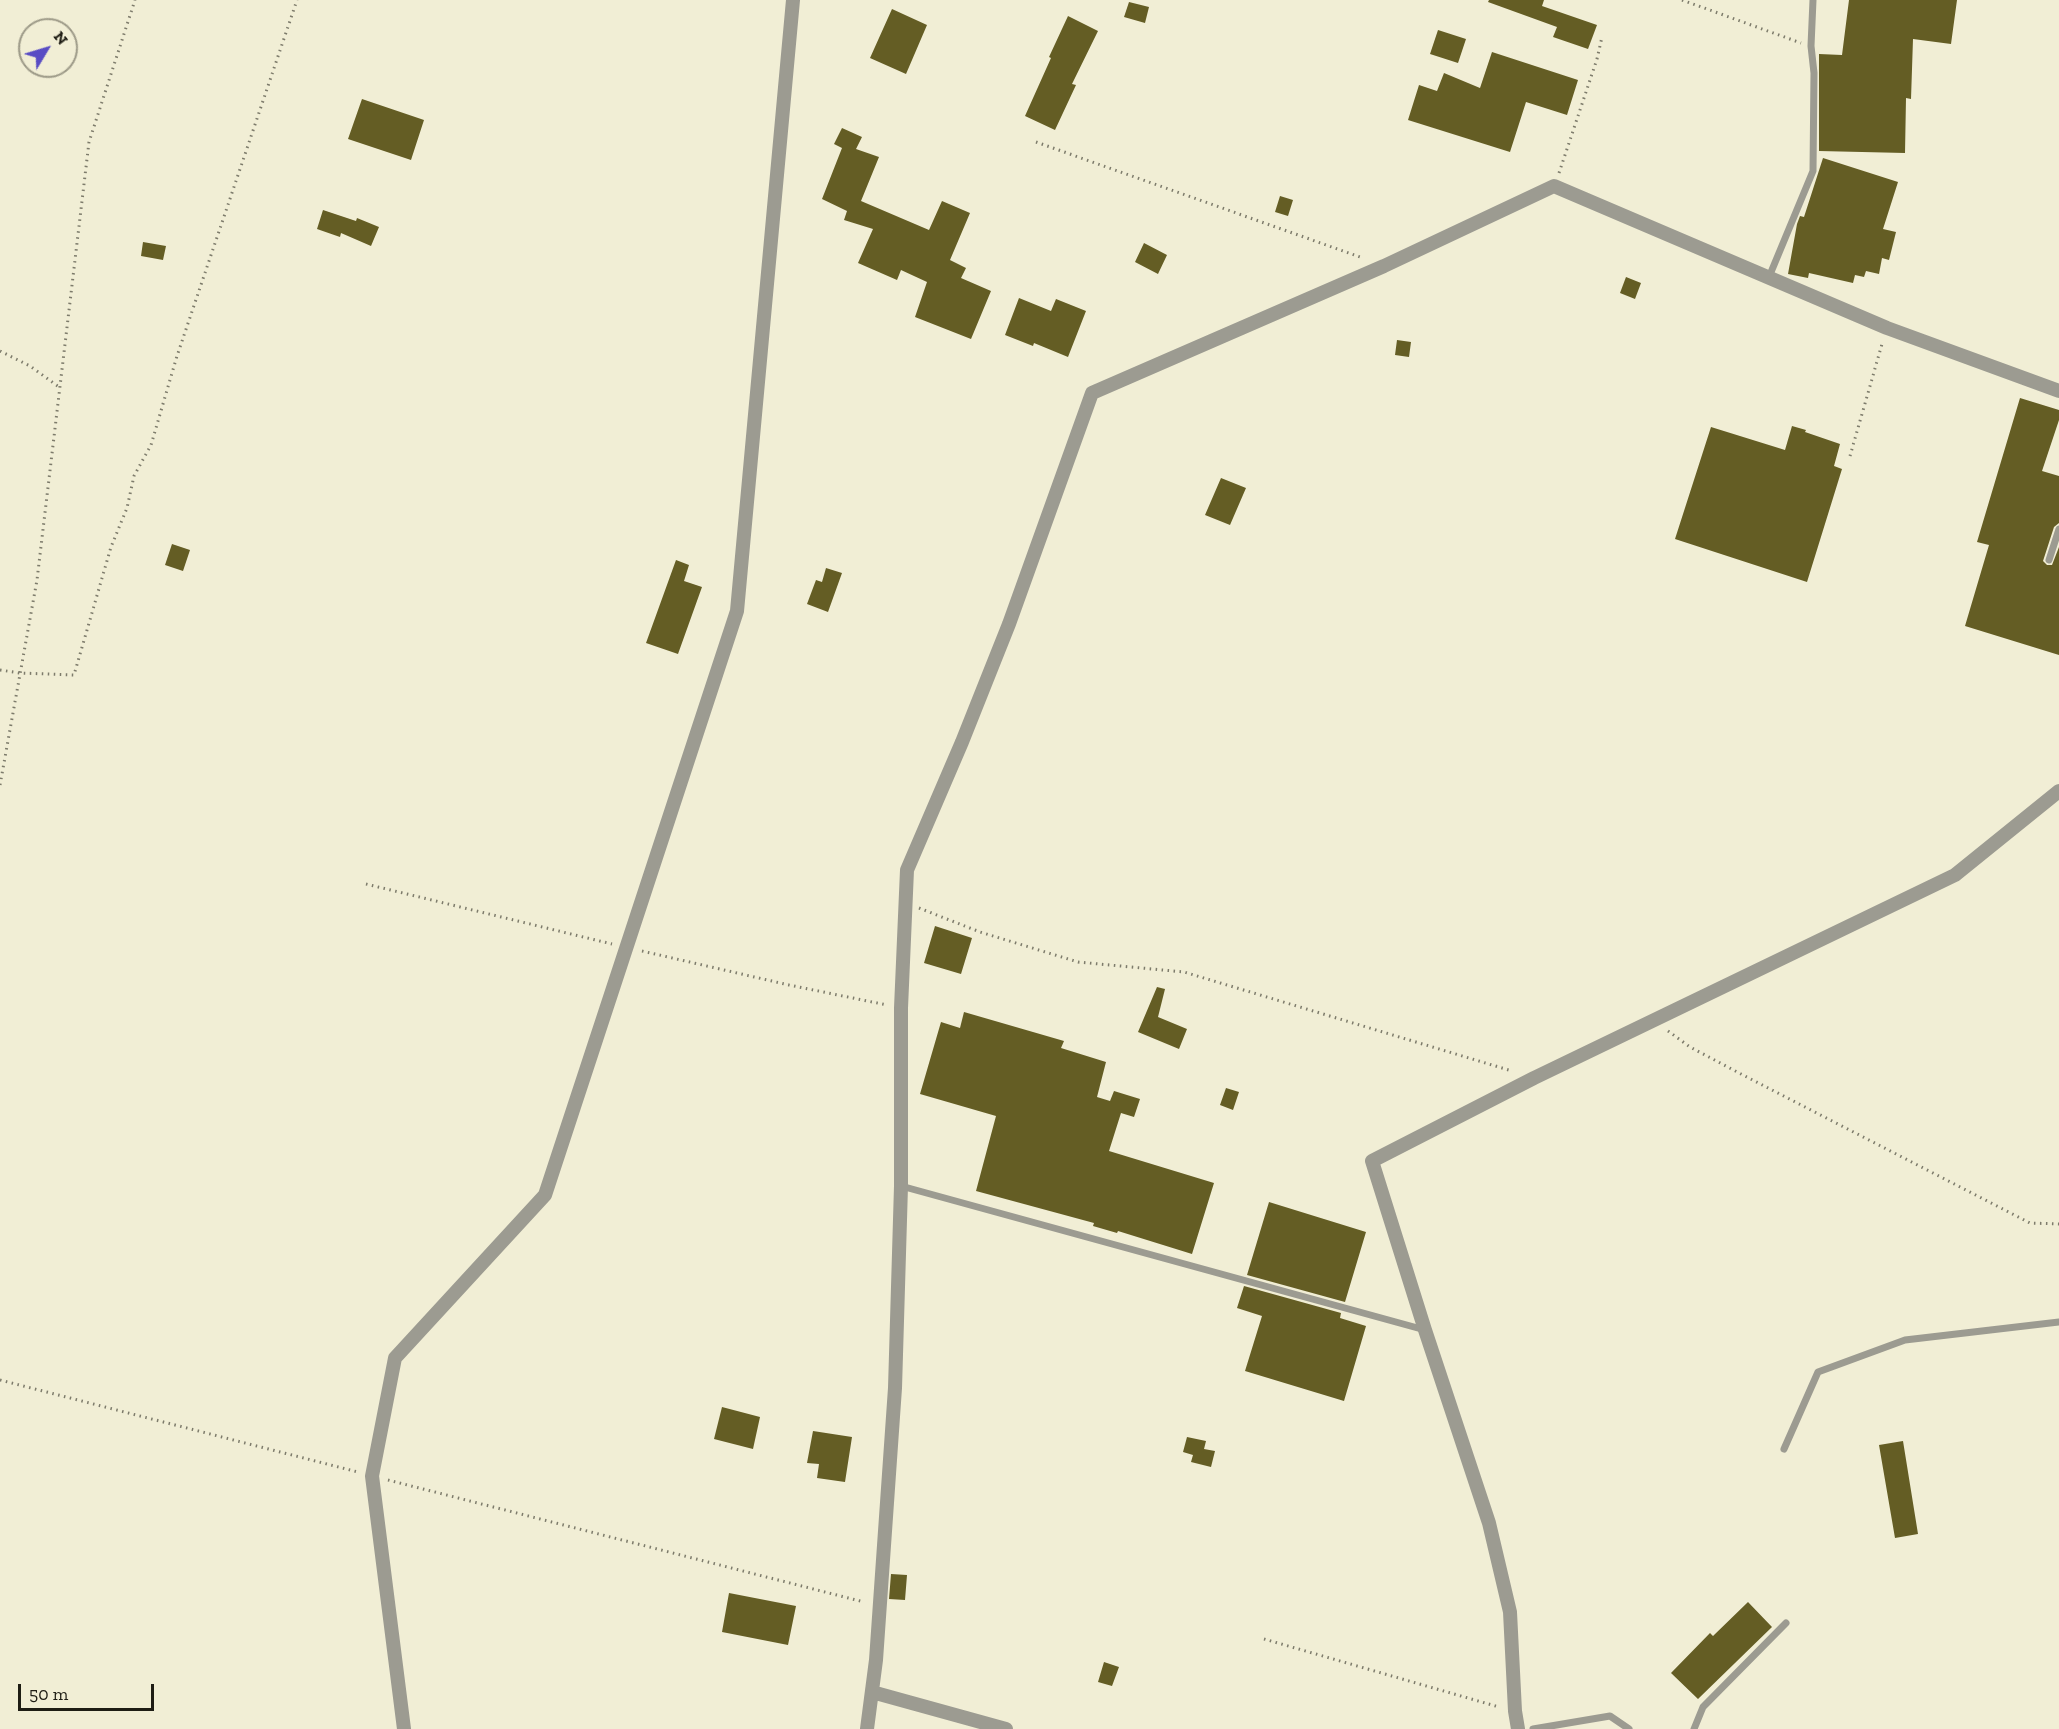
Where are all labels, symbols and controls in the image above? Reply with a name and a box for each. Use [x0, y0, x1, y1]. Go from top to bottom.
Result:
north arrow [18, 18, 78, 78]
text: N [50, 27, 72, 48]
scale bar [21, 1672, 158, 1710]
text: 50 m [29, 1683, 68, 1705]

